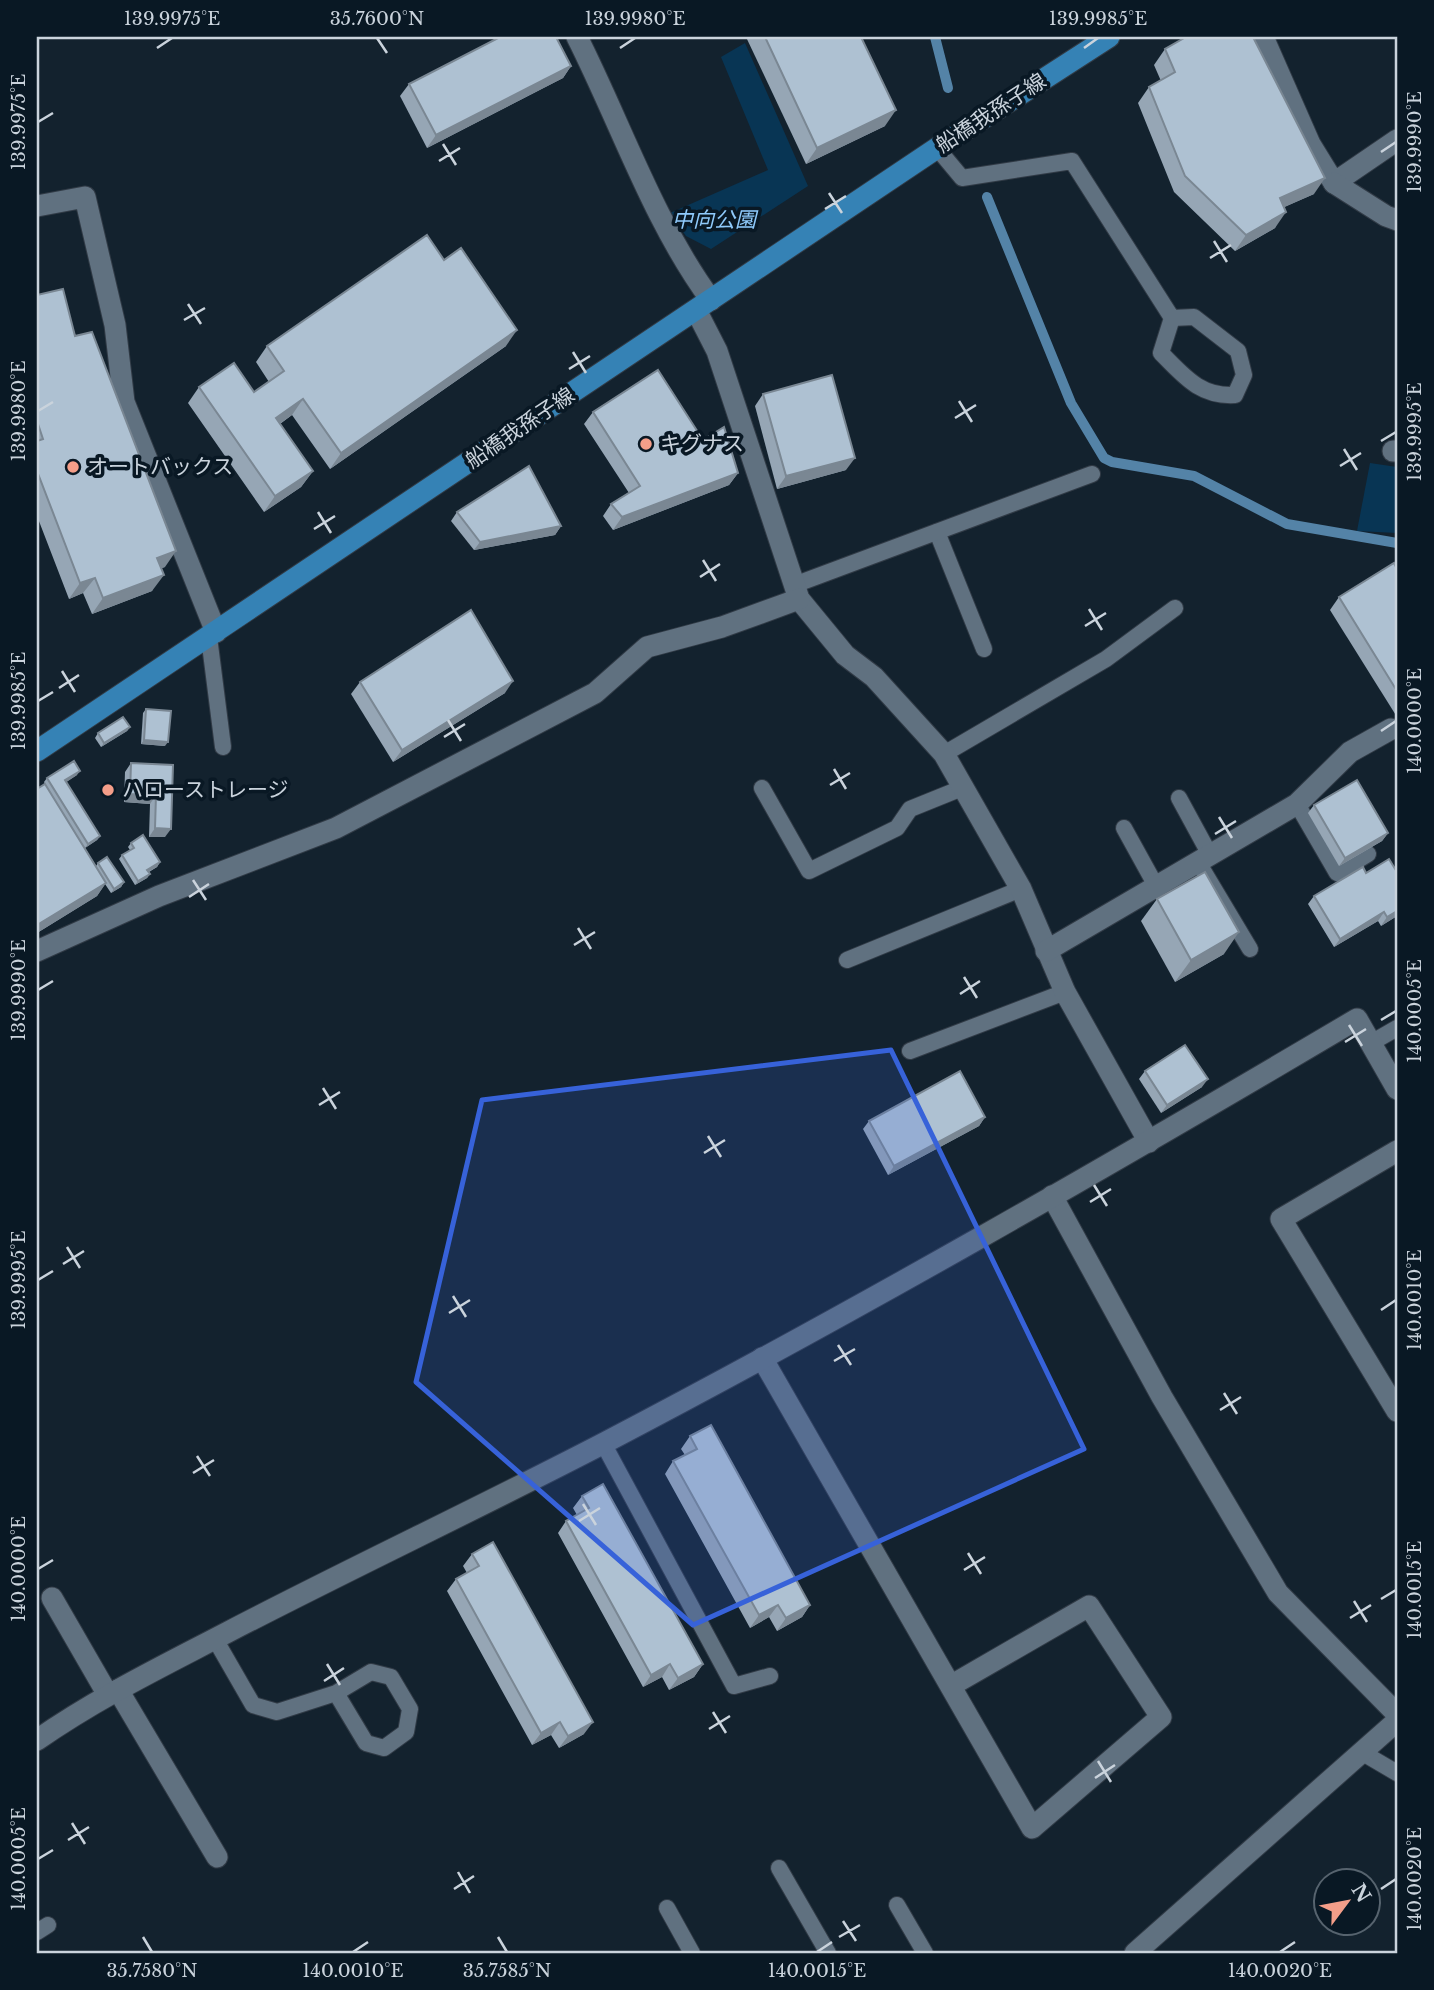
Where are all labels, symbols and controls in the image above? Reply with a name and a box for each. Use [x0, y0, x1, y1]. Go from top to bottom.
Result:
text: 139.9975°E [124, 8, 220, 30]
text: 35.7600°N [330, 8, 424, 30]
text: 139.9980°E [584, 8, 686, 30]
text: 139.9985°E [1049, 8, 1147, 30]
street label: 船橋我孫子線 [931, 68, 1051, 158]
text: 139.9975°E [8, 74, 30, 170]
text: 139.9990°E [1404, 91, 1426, 193]
park label: 中向公園 [672, 207, 759, 233]
text: 139.9980°E [8, 360, 30, 462]
street label: 船橋我孫子線 [461, 382, 579, 474]
text: 139.9995°E [1404, 382, 1426, 482]
place label: キグナス [660, 431, 744, 457]
marker: キグナス [638, 436, 654, 452]
place label: オートバックス [87, 454, 233, 480]
marker: オートバックス [65, 459, 81, 475]
text: 139.9985°E [8, 652, 30, 750]
text: 140.0000°E [1404, 668, 1426, 774]
place label: ハローストレージ [122, 777, 289, 803]
marker: ハローストレージ [100, 782, 116, 798]
text: 139.9990°E [8, 939, 30, 1041]
text: 140.0005°E [1404, 959, 1426, 1063]
text: 139.9995°E [8, 1230, 30, 1330]
text: 140.0010°E [1404, 1249, 1426, 1351]
text: 140.0000°E [8, 1516, 30, 1622]
text: 140.0015°E [1404, 1541, 1426, 1639]
text: 140.0005°E [8, 1807, 30, 1911]
text: 140.0020°E [1404, 1827, 1426, 1931]
north arrow [1312, 1868, 1382, 1938]
text: N [1347, 1880, 1376, 1907]
text: 35.7580°N [107, 1960, 197, 1982]
text: 140.0010°E [302, 1960, 404, 1982]
text: 35.7585°N [463, 1960, 551, 1982]
text: 140.0015°E [768, 1960, 866, 1982]
text: 140.0020°E [1228, 1960, 1332, 1982]

